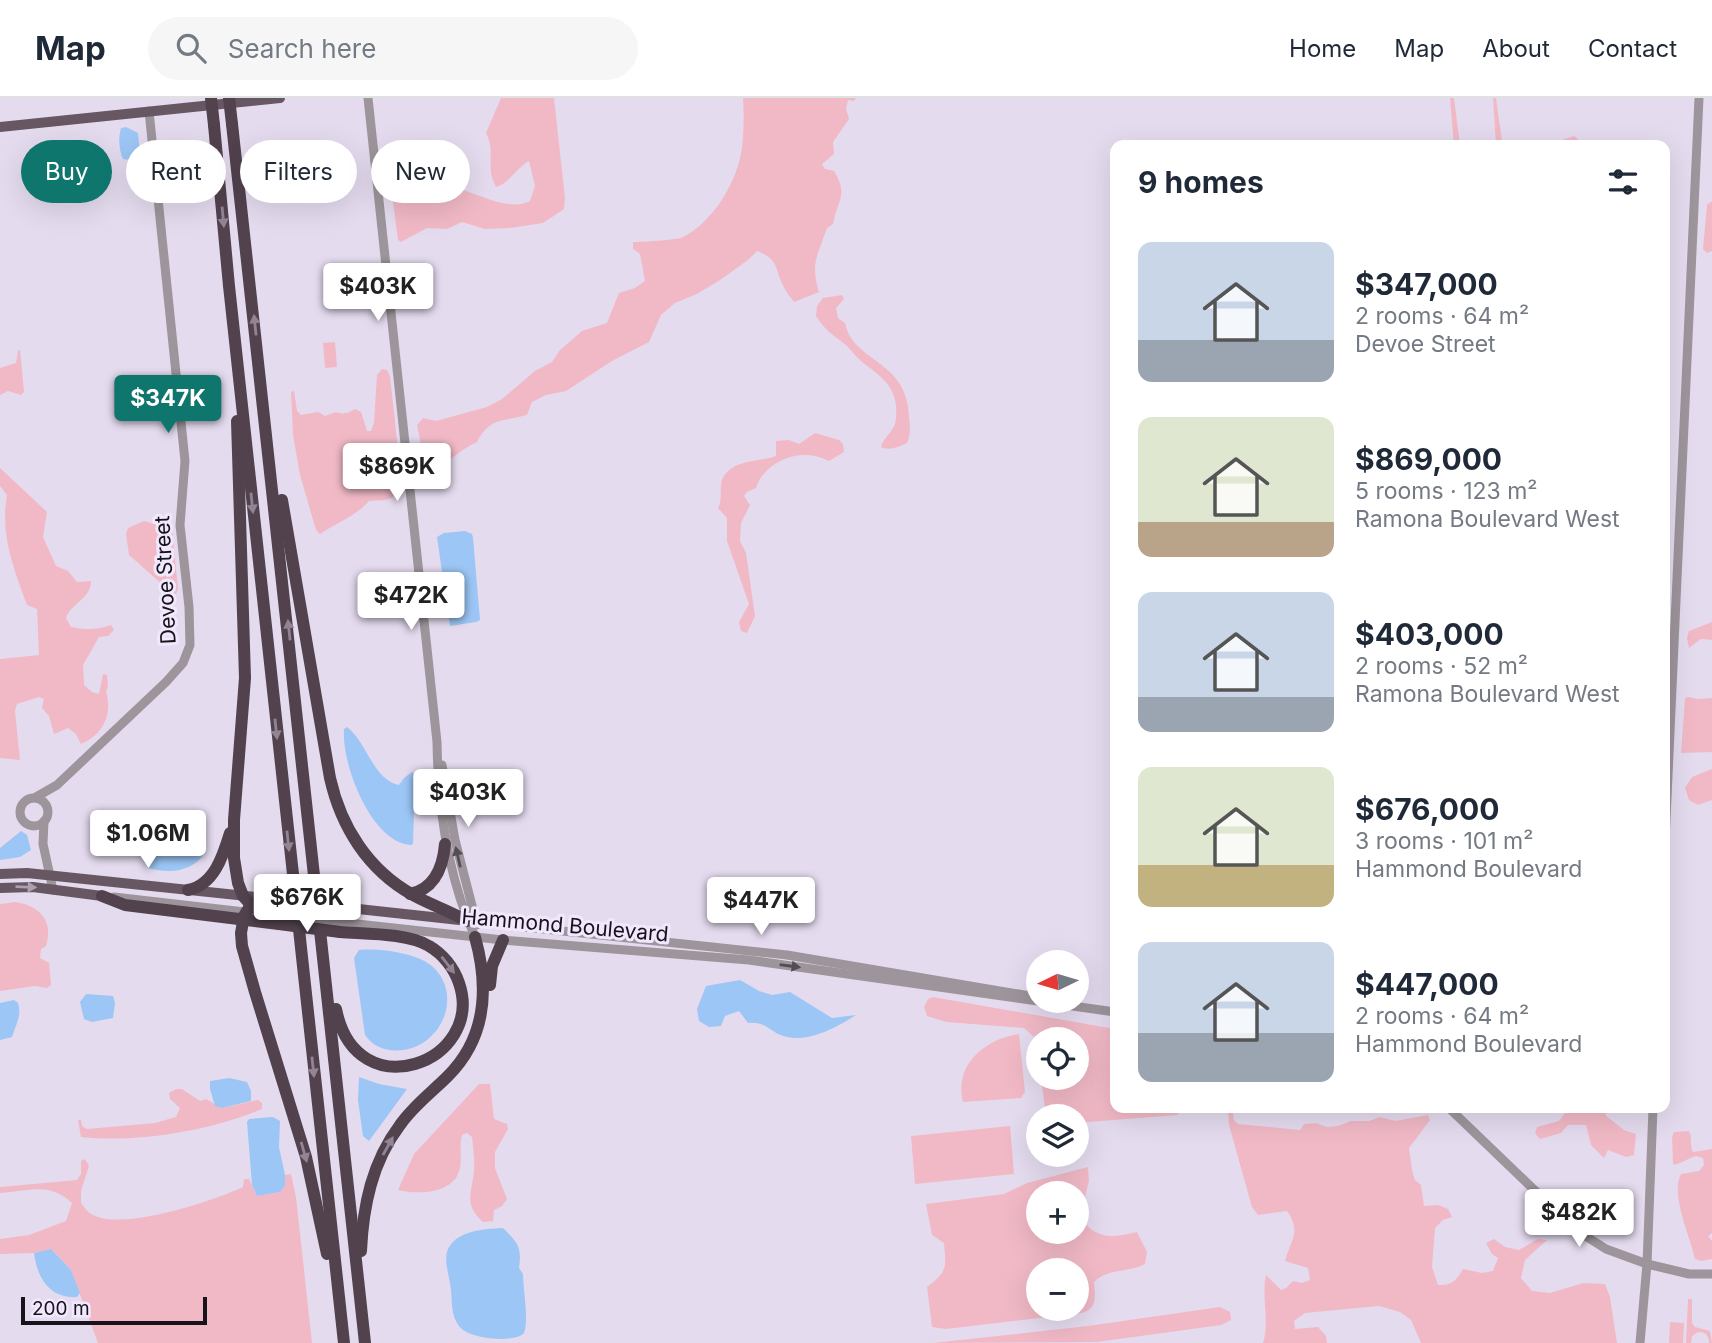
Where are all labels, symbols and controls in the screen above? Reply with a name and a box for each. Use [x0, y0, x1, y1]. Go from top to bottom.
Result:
search box [148, 17, 638, 80]
text: Map [35, 28, 106, 68]
icon: search [172, 29, 210, 67]
text: Search here [228, 33, 376, 64]
text: Home [1289, 34, 1356, 63]
text: Map [1394, 34, 1444, 63]
text: About [1482, 34, 1550, 63]
text: Contact [1588, 34, 1677, 63]
chip: Buy [21, 140, 112, 203]
chip: Rent [126, 140, 226, 203]
chip: Filters [240, 140, 357, 203]
chip: New [371, 140, 470, 203]
icon: filters [1604, 163, 1642, 201]
text: 9 homes [1138, 164, 1264, 200]
one-way arrow [217, 206, 228, 228]
pin: $403K [329, 264, 427, 323]
text: $347,000 [1355, 266, 1498, 302]
icon: home [1194, 270, 1278, 354]
text: $403K [339, 272, 417, 300]
text: 2 rooms · 64 m² [1355, 302, 1529, 330]
one-way arrow [250, 314, 261, 336]
text: Devoe Street [1355, 330, 1496, 358]
pin: $347K [119, 376, 217, 435]
text: $347K [130, 384, 206, 412]
text: $869,000 [1355, 441, 1502, 477]
pin: $869K [348, 444, 446, 503]
icon: home [1194, 445, 1278, 529]
text: $869K [359, 452, 435, 480]
text: 5 rooms · 123 m² [1355, 477, 1538, 505]
one-way arrow [247, 492, 258, 514]
text: Ramona Boulevard West [1355, 505, 1620, 533]
street label: Devoe Street [149, 515, 181, 645]
pin: $472K [362, 573, 460, 632]
text: $472K [373, 581, 449, 609]
text: $403,000 [1355, 616, 1504, 652]
one-way arrow [283, 619, 294, 641]
icon: home [1194, 620, 1278, 704]
text: 2 rooms · 52 m² [1355, 652, 1528, 680]
text: Ramona Boulevard West [1355, 680, 1620, 708]
one-way arrow [271, 718, 282, 740]
pin: $403K [419, 770, 517, 829]
text: $403K [429, 778, 507, 806]
text: $676,000 [1355, 791, 1500, 827]
icon: home [1194, 795, 1278, 879]
pin: $1.06M [91, 810, 205, 870]
text: $1.06M [106, 819, 190, 847]
text: 3 rooms · 101 m² [1355, 827, 1533, 855]
one-way arrow [283, 830, 294, 852]
one-way arrow [453, 846, 464, 868]
text: Hammond Boulevard [1355, 855, 1582, 883]
pin: $676K [258, 874, 356, 934]
pin: $447K [712, 878, 810, 937]
one-way arrow [16, 882, 38, 893]
text: $676K [270, 883, 344, 911]
text: $447K [723, 886, 799, 914]
street label: Hammond Boulevard [461, 904, 669, 946]
north arrow [1026, 950, 1088, 1013]
map controls [1026, 950, 1089, 1321]
one-way arrow [440, 955, 455, 973]
one-way arrow [779, 961, 801, 972]
text: $447,000 [1355, 966, 1499, 1002]
icon: home [1194, 970, 1278, 1054]
text: 2 rooms · 64 m² [1355, 1002, 1529, 1030]
button: locate [1026, 1027, 1089, 1090]
text: Hammond Boulevard [1355, 1030, 1582, 1058]
one-way arrow [308, 1056, 319, 1078]
button: layers [1026, 1104, 1089, 1167]
one-way arrow [381, 1135, 393, 1155]
one-way arrow [300, 1141, 310, 1162]
button: + [1026, 1181, 1089, 1244]
pin: $482K [1530, 1190, 1628, 1249]
text: $482K [1541, 1198, 1617, 1226]
button: − [1026, 1258, 1089, 1321]
scale bar [21, 1294, 206, 1326]
text: 200 m [32, 1297, 90, 1320]

